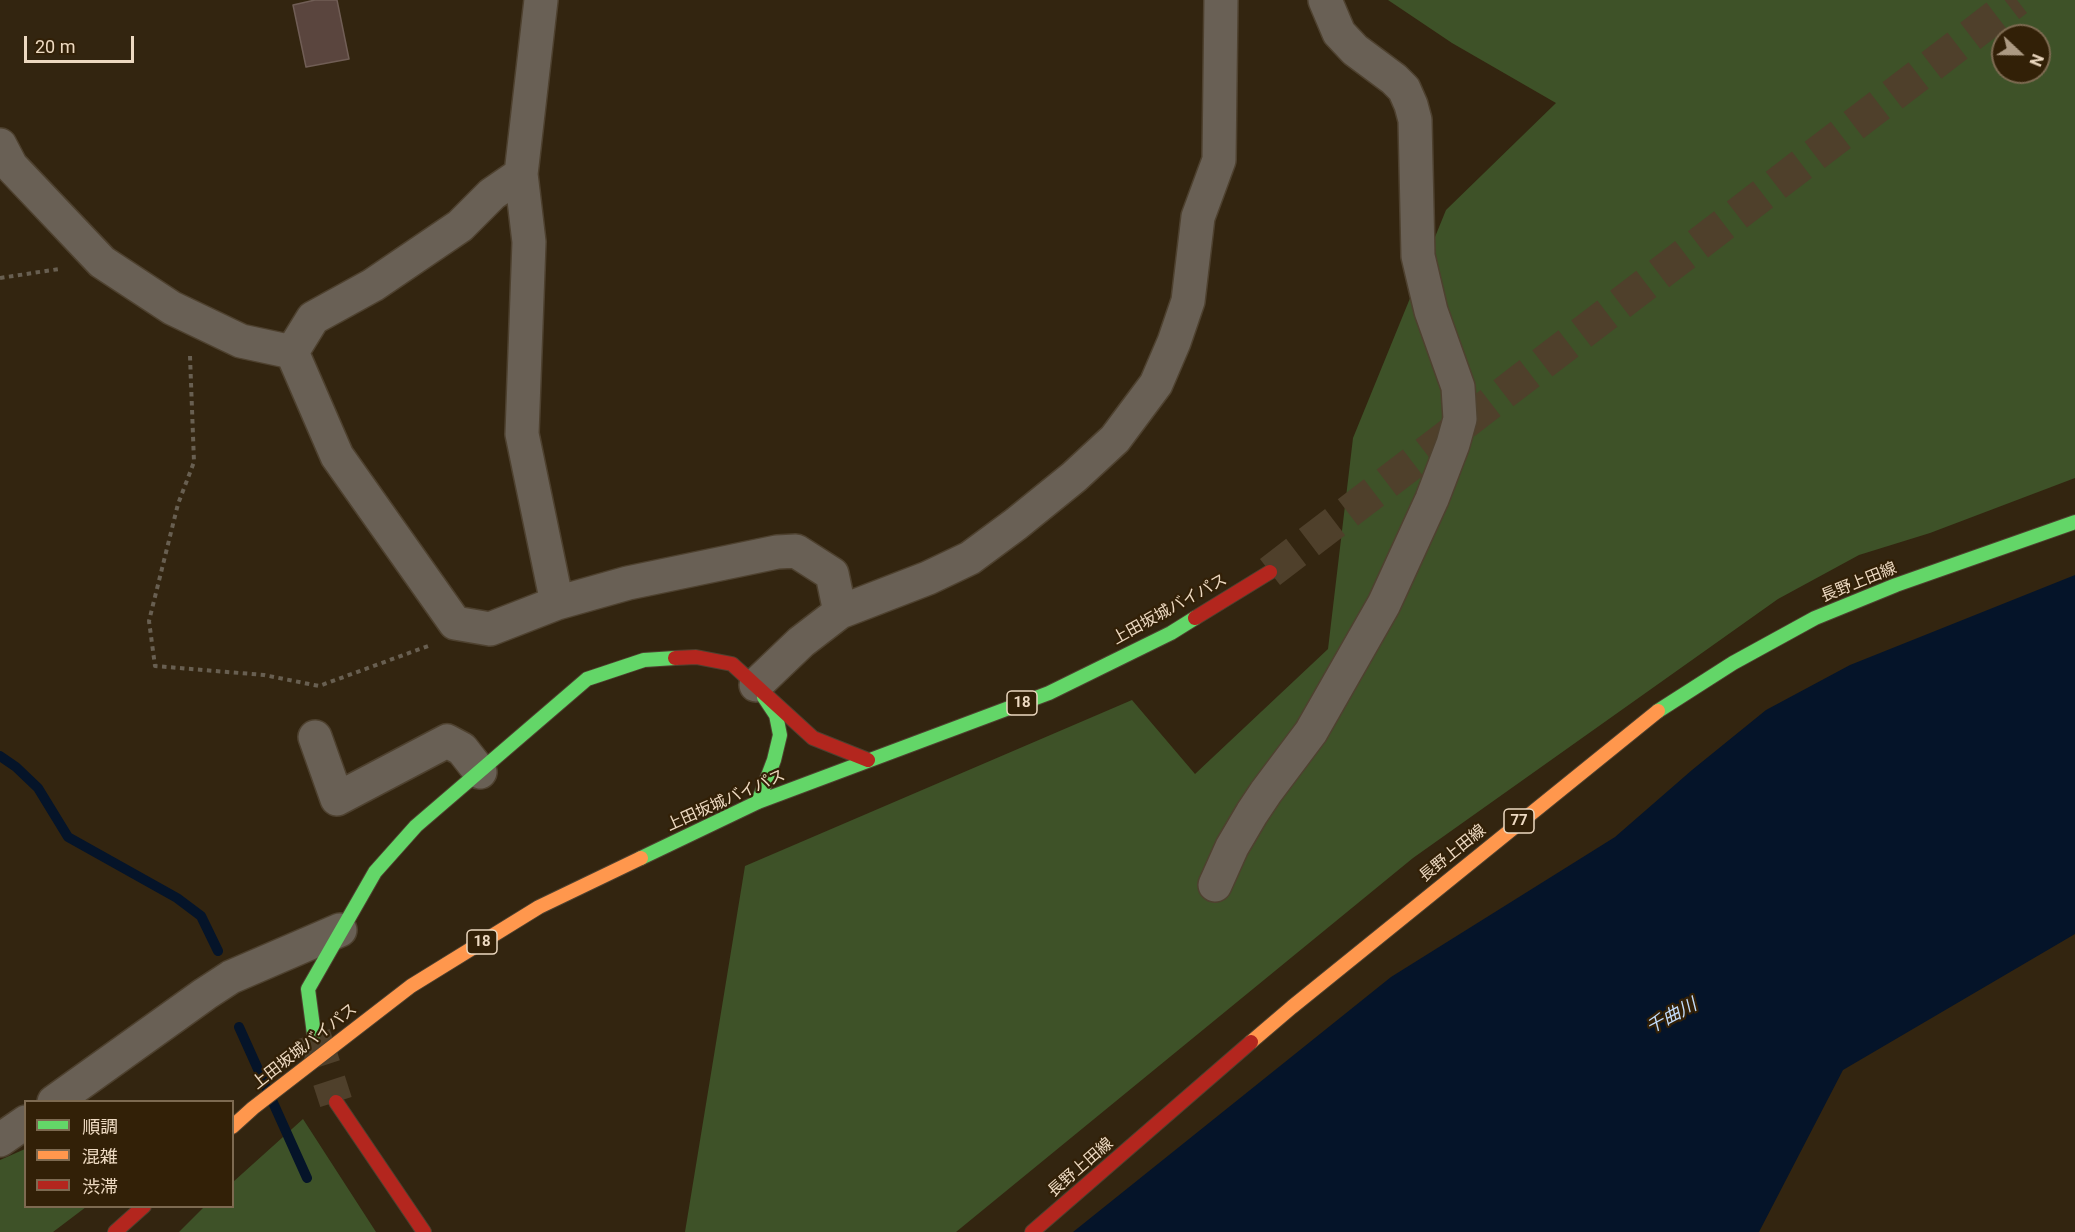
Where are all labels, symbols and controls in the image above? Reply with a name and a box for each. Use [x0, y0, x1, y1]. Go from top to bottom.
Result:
scale bar [27, 24, 136, 62]
north arrow [1991, 24, 2051, 84]
text: 20 m [35, 36, 75, 57]
text: N [2025, 51, 2047, 69]
street label: 長野上田線 [1818, 559, 1900, 607]
street label: 上田坂城バイパス [1109, 571, 1231, 649]
road number: 18 [1007, 691, 1037, 715]
street label: 上田坂城バイパス [664, 766, 788, 836]
road number: 77 [1504, 809, 1534, 833]
street label: 長野上田線 [1416, 821, 1490, 887]
road number: 18 [467, 930, 497, 954]
water label: 千曲川 [1643, 995, 1701, 1039]
street label: 上田坂城バイパス [249, 1000, 361, 1094]
legend [24, 1100, 234, 1208]
text: 順調 [82, 1116, 118, 1137]
street label: 長野上田線 [1045, 1135, 1117, 1201]
text: 混雑 [82, 1146, 118, 1167]
text: 渋滞 [82, 1176, 118, 1197]

